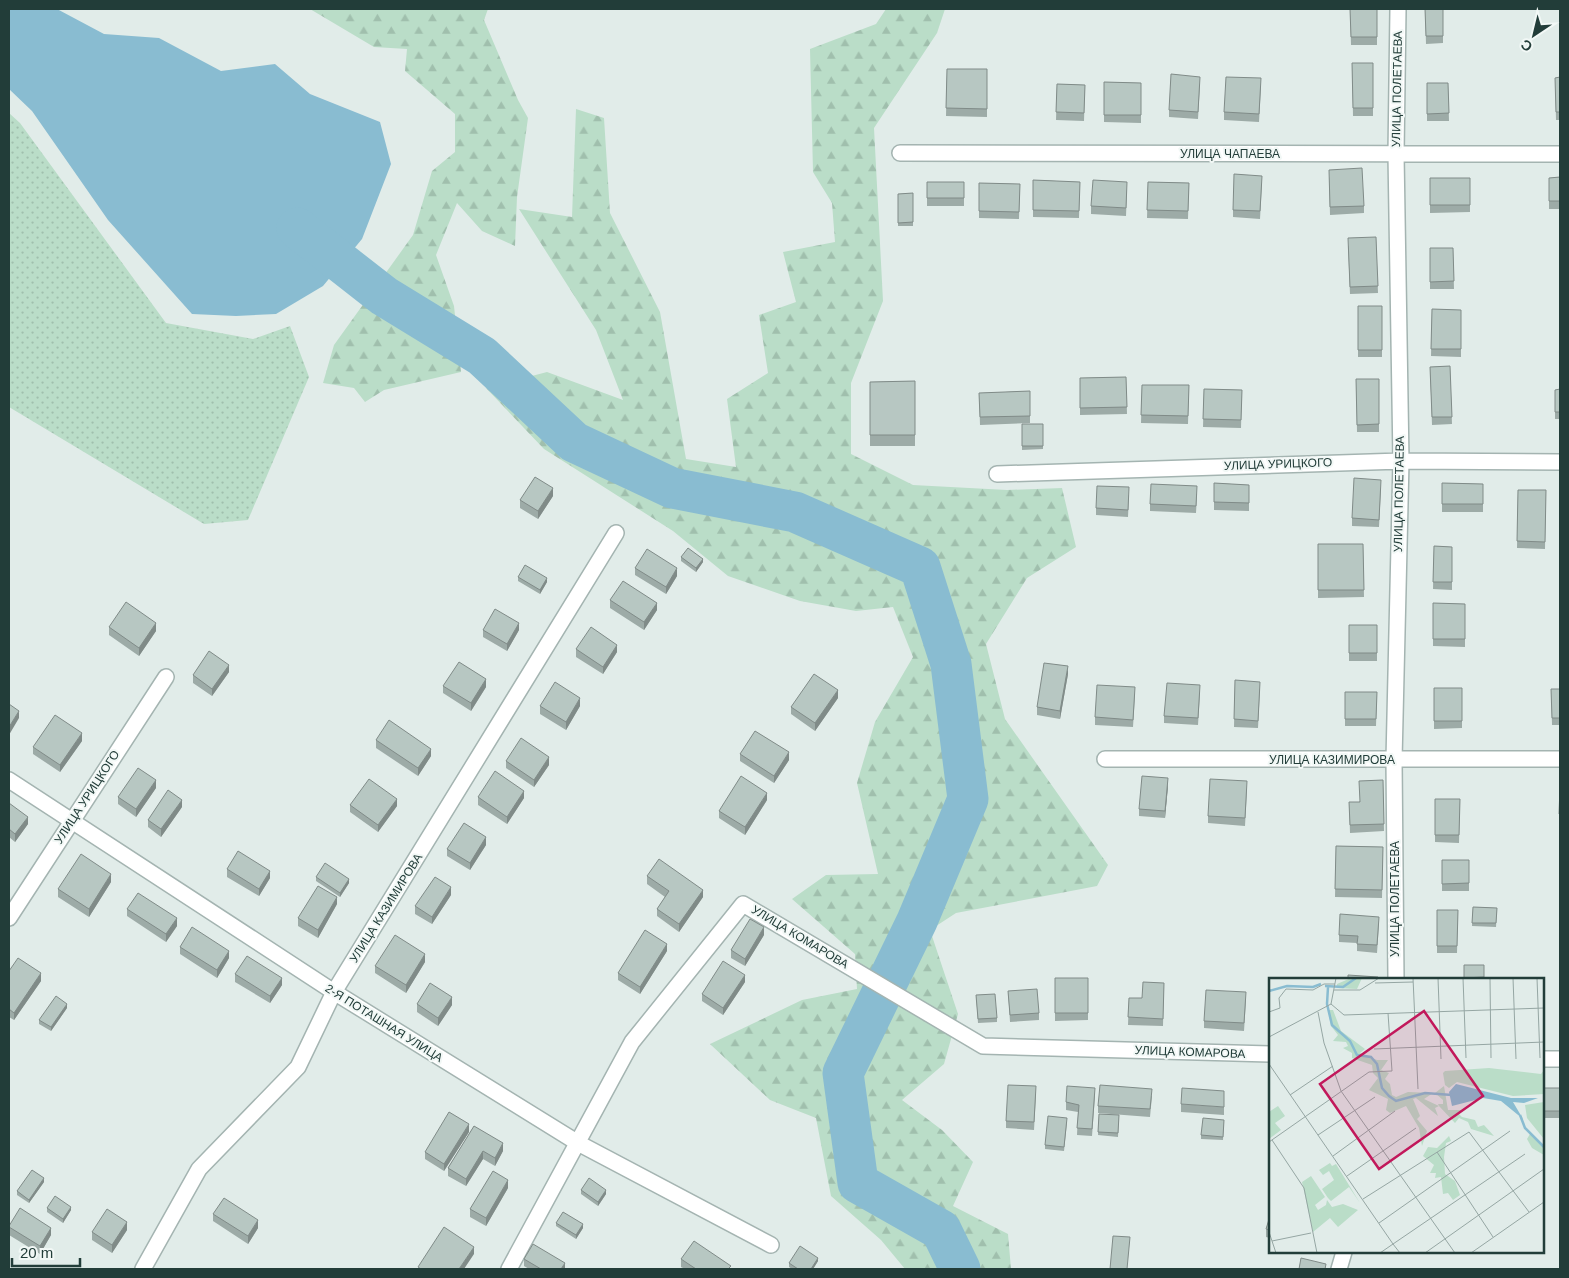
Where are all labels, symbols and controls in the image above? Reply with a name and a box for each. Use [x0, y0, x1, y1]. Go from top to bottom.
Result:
north arrow [1509, 10, 1559, 60]
street label: УЛИЦА ПОЛЕТАЕВА [1389, 31, 1405, 147]
text: С [1518, 36, 1535, 55]
street label: УЛИЦА ЧАПАЕВА [1180, 147, 1280, 161]
street label: УЛИЦА ПОЛЕТАЕВА [1391, 436, 1407, 552]
street label: УЛИЦА УРИЦКОГО [1224, 455, 1332, 473]
street label: УЛИЦА УРИЦКОГО [52, 748, 122, 846]
street label: УЛИЦА КАЗИМИРОВА [1269, 753, 1395, 767]
street label: УЛИЦА ПОЛЕТАЕВА [1388, 841, 1402, 957]
street label: УЛИЦА КАЗИМИРОВА [347, 851, 425, 965]
street label: УЛИЦА КОМАРОВА [749, 902, 851, 972]
inset map [1269, 978, 1544, 1253]
street label: 2-Я ПОТАШНАЯ УЛИЦА [323, 981, 445, 1065]
street label: УЛИЦА КОМАРОВА [1134, 1043, 1246, 1061]
scale bar [12, 1236, 80, 1268]
text: 20 m [20, 1244, 53, 1261]

